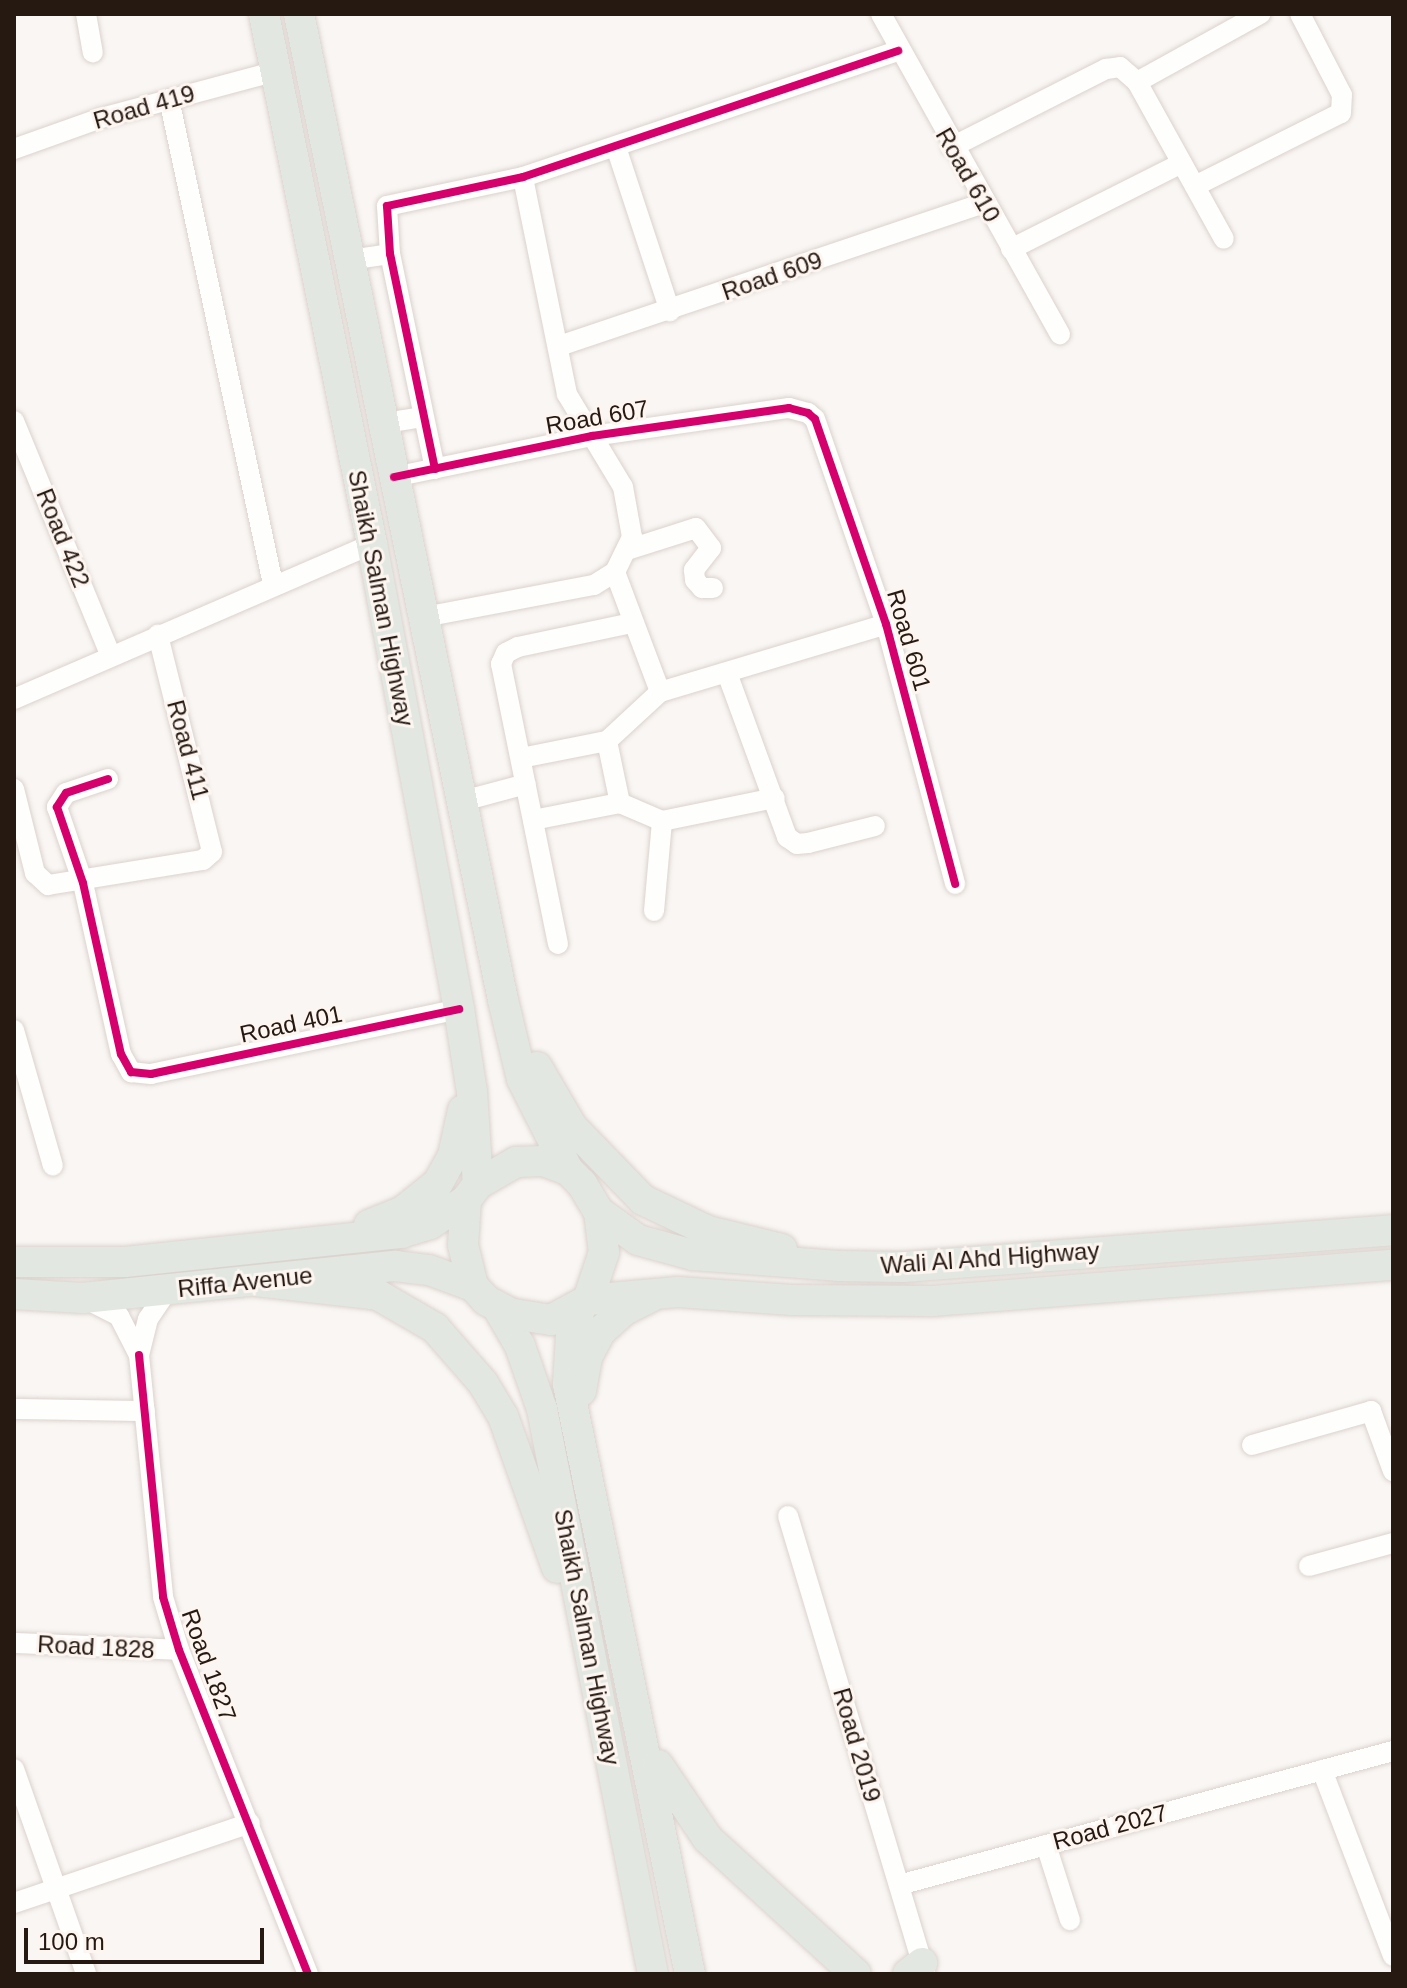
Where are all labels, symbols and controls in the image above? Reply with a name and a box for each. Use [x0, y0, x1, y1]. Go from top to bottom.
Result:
street label: Road 419 [90, 79, 198, 135]
street label: Road 610 [930, 123, 1006, 227]
street label: Road 609 [718, 245, 826, 307]
street label: Road 607 [543, 394, 651, 440]
street label: Shaikh Salman Highway [342, 468, 420, 728]
street label: Road 422 [30, 484, 96, 592]
street label: Road 601 [881, 586, 937, 694]
street label: Road 411 [161, 697, 215, 803]
street label: Road 401 [237, 999, 345, 1049]
street label: Wali Al Ahd Highway [878, 1236, 1102, 1280]
street label: Riffa Avenue [176, 1261, 314, 1303]
street label: Shaikh Salman Highway [548, 1507, 626, 1767]
street label: Road 1827 [175, 1605, 243, 1725]
street label: Road 1828 [37, 1630, 155, 1664]
street label: Road 2019 [827, 1685, 887, 1805]
street label: Road 2027 [1050, 1798, 1170, 1856]
scale bar [28, 1912, 268, 1962]
text: 100 m [38, 1928, 105, 1955]

